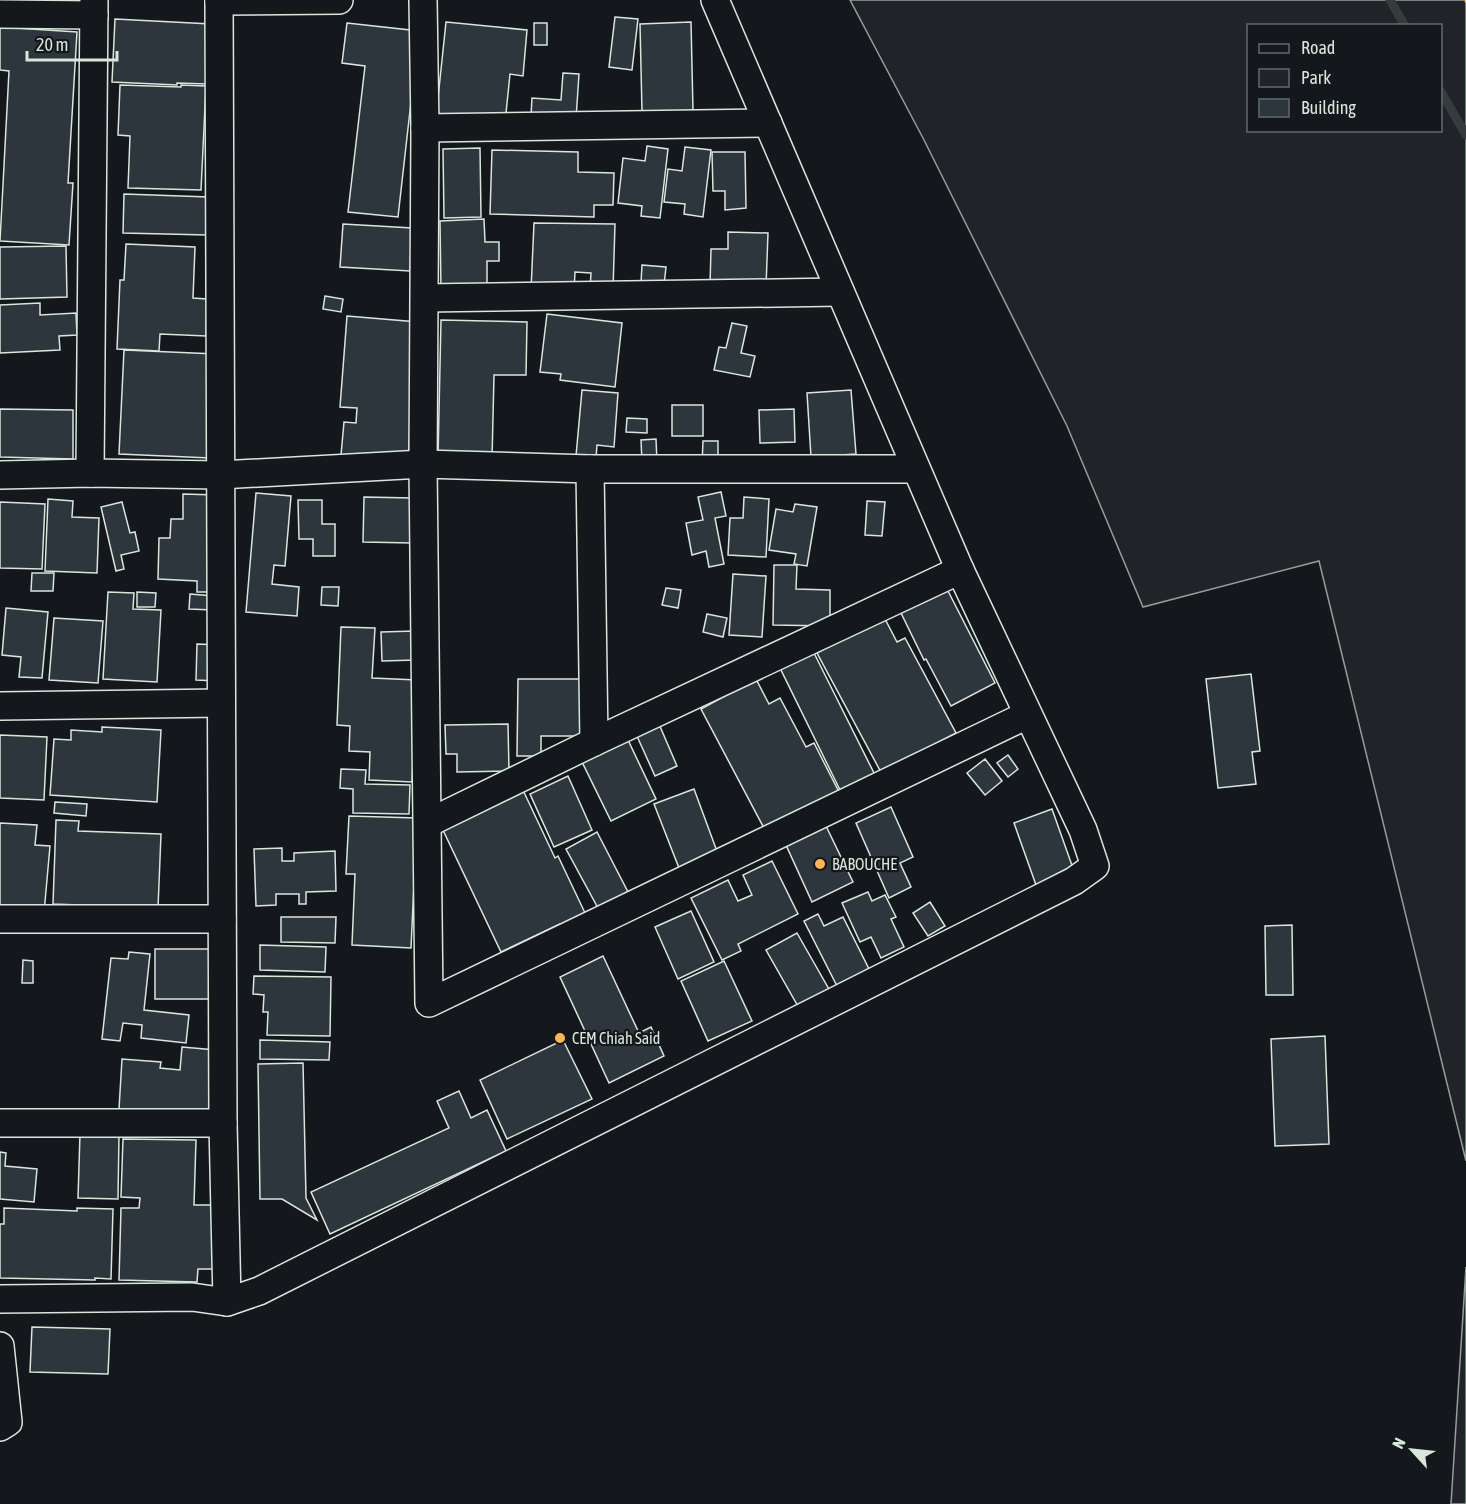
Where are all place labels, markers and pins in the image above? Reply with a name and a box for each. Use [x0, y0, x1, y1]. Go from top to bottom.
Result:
place label: BABOUCHE [832, 855, 897, 873]
marker: BABOUCHE [813, 857, 827, 871]
place label: CEM Chiah Said [572, 1029, 660, 1047]
marker: CEM Chiah Said [553, 1031, 567, 1045]

